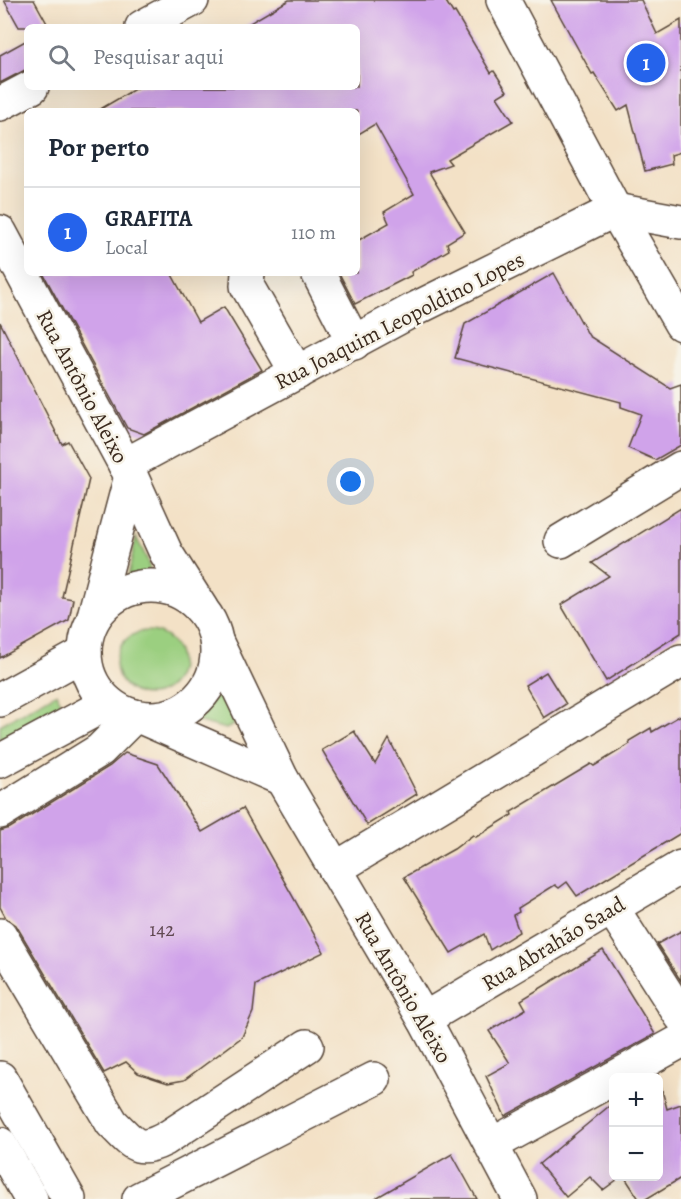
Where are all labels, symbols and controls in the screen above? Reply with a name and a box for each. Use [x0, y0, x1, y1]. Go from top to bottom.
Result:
search box [24, 24, 360, 90]
pin: 1 [626, 40, 666, 86]
icon: search [45, 41, 78, 74]
text: Pesquisar aqui [93, 42, 224, 72]
text: Por perto [48, 130, 149, 165]
text: GRAFITA [105, 204, 192, 234]
text: 1 [64, 219, 71, 246]
text: 110 m [291, 219, 336, 246]
text: Local [105, 234, 148, 261]
street label: Rua Joaquim Leopoldino Lopes [269, 245, 530, 397]
street label: Rua Antônio Aleixo [29, 304, 135, 469]
your location [336, 467, 365, 496]
street label: Rua Abrahão Saad [476, 889, 631, 998]
street label: Rua Antônio Aleixo [348, 906, 459, 1069]
house number: 142 [149, 916, 175, 943]
map controls [609, 1073, 663, 1181]
button: + [609, 1073, 663, 1127]
button: − [609, 1127, 663, 1181]

